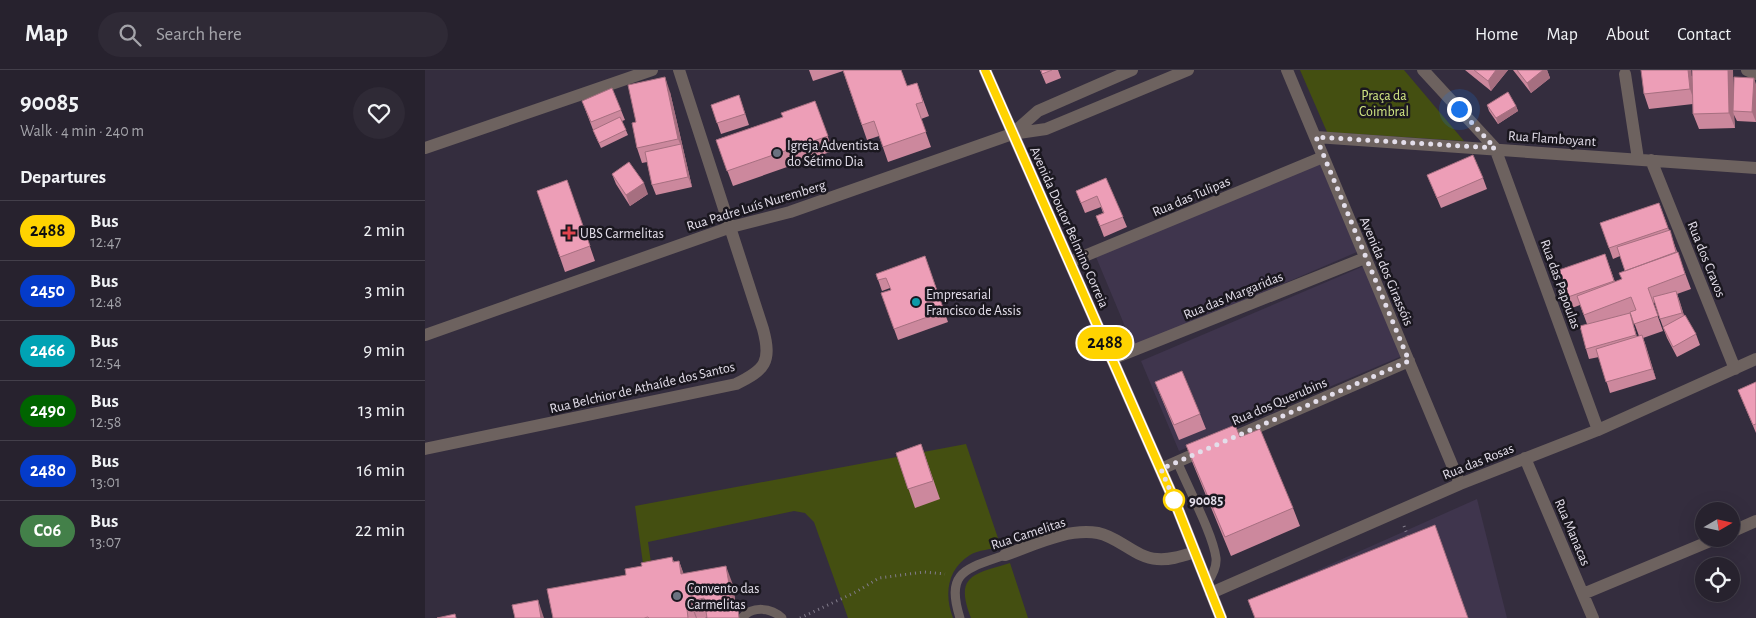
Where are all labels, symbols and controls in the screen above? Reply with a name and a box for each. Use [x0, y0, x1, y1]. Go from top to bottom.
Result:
search box [98, 12, 448, 57]
icon: search [116, 21, 144, 49]
text: Map [25, 22, 68, 46]
text: Search here [156, 25, 242, 44]
text: Home [1475, 26, 1518, 44]
text: Map [1546, 26, 1578, 44]
text: About [1606, 26, 1649, 44]
text: Contact [1677, 26, 1731, 44]
button: heart [353, 87, 405, 139]
park label: Praça da Coimbral [1359, 89, 1409, 119]
text: 90085 [20, 91, 79, 115]
your location [1447, 97, 1472, 122]
text: Walk · 4 min · 240 m [20, 123, 144, 139]
street label: Rua Flamboyant [1507, 129, 1597, 149]
place label: Igreja Adventista do Sétimo Dia [787, 139, 880, 169]
street label: Avenida Doutor Belmino Correia [1027, 145, 1111, 311]
marker: Igreja Adventista do Sétimo Dia [771, 147, 783, 159]
text: Departures [20, 168, 106, 187]
street label: Rua das Tulipas [1150, 174, 1232, 220]
street label: Rua Padre Luís Nuremberg [685, 178, 828, 234]
text: Bus [90, 212, 119, 231]
street label: Avenida dos Girassóis [1357, 215, 1415, 328]
street label: Rua dos Cravos [1685, 219, 1728, 299]
text: 2 min [364, 221, 405, 240]
text: 2488 [30, 222, 65, 240]
marker: UBS Carmelitas [562, 226, 576, 240]
place label: UBS Carmelitas [580, 227, 664, 241]
text: 12:47 [90, 234, 121, 250]
street label: Rua das Papoulas [1537, 238, 1583, 331]
street label: Rua das Margaridas [1182, 270, 1285, 322]
text: Bus [90, 272, 118, 291]
text: 3 min [364, 281, 405, 300]
text: 2450 [30, 282, 65, 300]
place label: Empresarial Francisco de Assis [926, 288, 1021, 318]
text: 12:48 [90, 294, 122, 310]
marker: Empresarial Francisco de Assis [910, 296, 922, 308]
line badge: 2488 [1070, 327, 1140, 359]
text: Bus [90, 332, 118, 351]
text: 2488 [1087, 334, 1123, 352]
text: 9 min [363, 341, 405, 360]
text: 2466 [30, 342, 65, 360]
text: 12:54 [90, 354, 121, 370]
street label: Rua Belchior de Athaíde dos Santos [548, 360, 736, 416]
street label: Rua dos Querubins [1230, 376, 1329, 428]
text: Bus [91, 392, 119, 411]
text: 13 min [358, 401, 405, 420]
text: 2490 [30, 402, 66, 420]
text: 12:58 [91, 414, 121, 430]
street label: Rua das Rosas [1441, 441, 1516, 483]
text: Bus [91, 452, 119, 471]
text: 16 min [357, 461, 405, 480]
text: 2480 [30, 462, 66, 480]
text: 13:01 [91, 474, 121, 490]
marker: 90085 [1163, 489, 1185, 511]
place label: 90085 [1189, 494, 1223, 508]
street label: Rua Manacas [1552, 497, 1592, 568]
north arrow [1695, 502, 1740, 548]
map controls [1695, 502, 1740, 602]
text: Bus [90, 512, 118, 531]
street label: Rua Camelitas [989, 515, 1067, 553]
text: 22 min [355, 521, 405, 540]
text: C06 [34, 522, 61, 540]
text: 13:07 [90, 534, 121, 550]
button: locate [1695, 557, 1740, 602]
place label: Convento das Carmelitas [687, 582, 759, 612]
marker: Convento das Carmelitas [671, 590, 683, 602]

